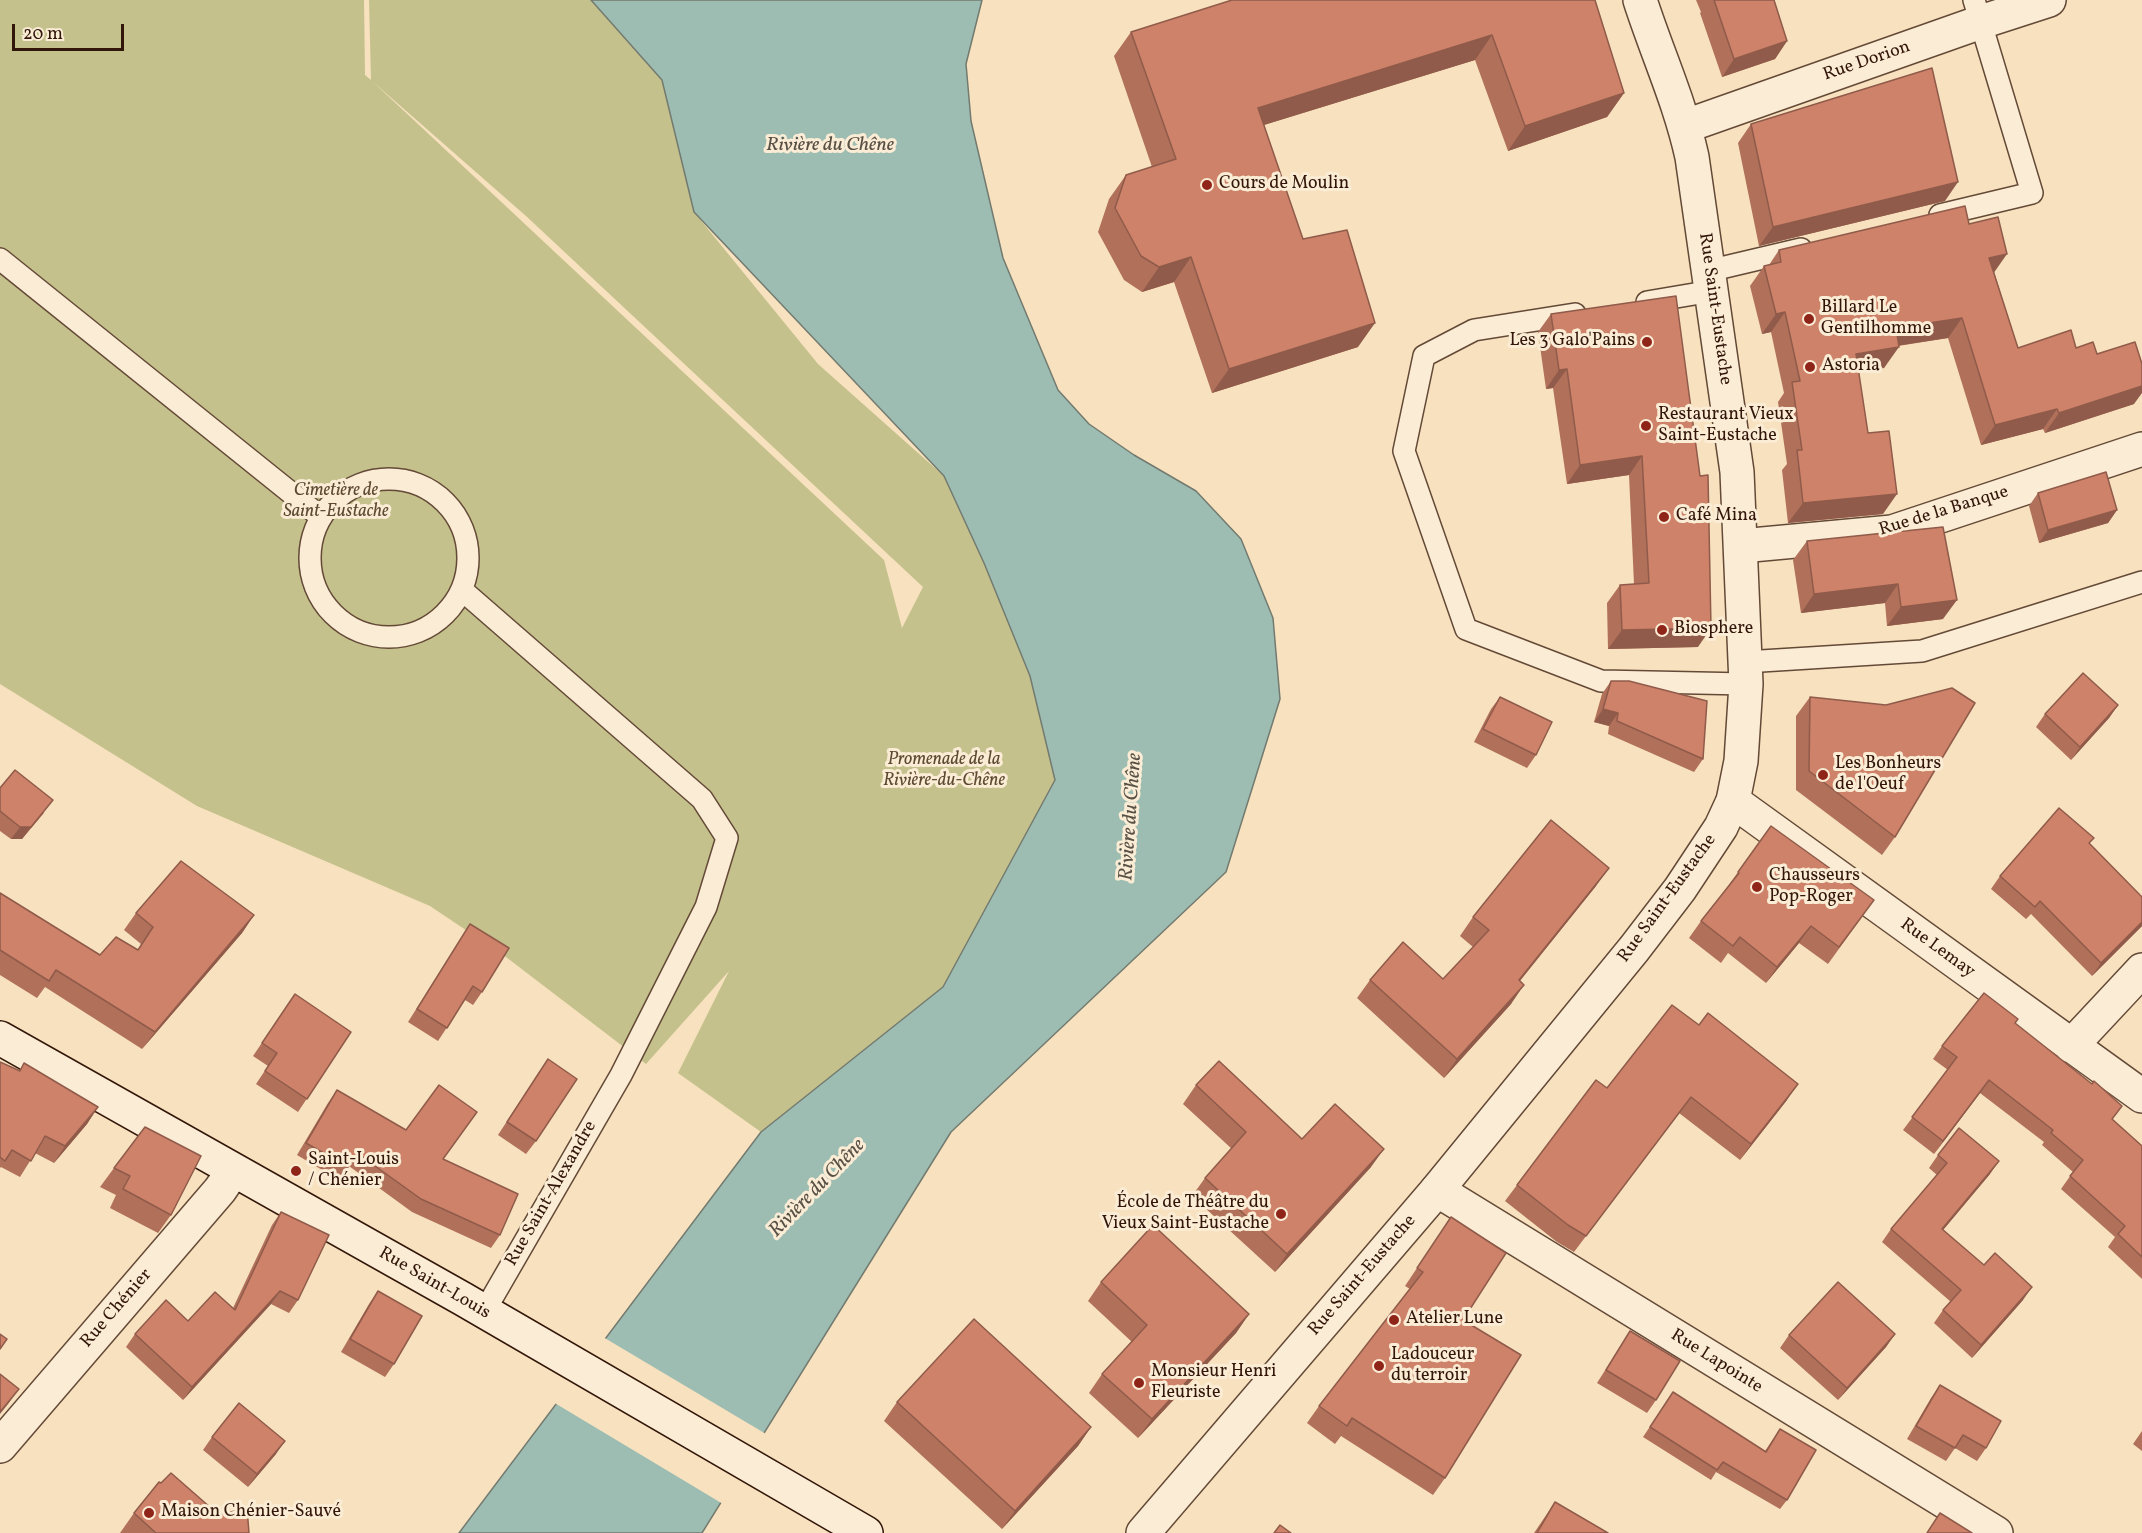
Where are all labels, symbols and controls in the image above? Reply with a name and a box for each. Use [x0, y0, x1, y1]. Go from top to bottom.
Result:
scale bar [15, 12, 128, 50]
text: 20 m [23, 22, 63, 47]
street label: Rue Dorion [1821, 37, 1913, 87]
water label: Rivière du Chêne [766, 134, 894, 158]
place label: Cours de Moulin [1219, 174, 1349, 196]
marker: Cours de Moulin [1200, 178, 1214, 192]
street label: Rue Saint-Eustache [1693, 232, 1735, 386]
place label: Billard Le Gentilhomme [1821, 298, 1931, 340]
marker: Billard Le Gentilhomme [1802, 312, 1816, 326]
place label: Les 3 Galo'Pains [1509, 331, 1635, 353]
marker: Les 3 Galo'Pains [1640, 335, 1654, 349]
place label: Astoria [1822, 356, 1880, 378]
marker: Astoria [1803, 360, 1817, 374]
place label: Restaurant Vieux Saint-Eustache [1658, 405, 1794, 448]
marker: Restaurant Vieux Saint-Eustache [1639, 419, 1653, 433]
park label: Cimetière de Saint-Eustache [283, 481, 389, 524]
street label: Rue de la Banque [1877, 482, 2011, 542]
place label: Café Mina [1676, 506, 1757, 528]
marker: Café Mina [1657, 510, 1671, 524]
place label: Biosphere [1674, 619, 1753, 641]
marker: Biosphere [1655, 623, 1669, 637]
park label: Promenade de la Rivière-du-Chêne [883, 750, 1005, 792]
water label: Rivière du Chêne [1116, 752, 1148, 882]
place label: Les Bonheurs de l'Oeuf [1835, 754, 1941, 796]
marker: Les Bonheurs de l'Oeuf [1816, 768, 1830, 782]
street label: Rue Saint-Eustache [1614, 831, 1722, 967]
place label: Chausseurs Pop-Roger [1769, 866, 1860, 908]
marker: Chausseurs Pop-Roger [1750, 880, 1764, 894]
street label: Rue Lemay [1895, 915, 1979, 983]
street label: Rue Saint-Alexandre [502, 1118, 602, 1270]
water label: Rivière du Chêne [765, 1135, 871, 1243]
place label: Saint-Louis / Chénier [308, 1150, 399, 1192]
marker: Saint-Louis / Chénier [289, 1164, 303, 1178]
place label: École de Théâtre du Vieux Saint-Eustache [1102, 1193, 1269, 1236]
marker: École de Théâtre du Vieux Saint-Eustache [1274, 1207, 1288, 1221]
street label: Rue Saint-Eustache [1305, 1211, 1421, 1341]
street label: Rue Saint-Louis [374, 1243, 494, 1325]
street label: Rue Chénier [77, 1265, 157, 1353]
place label: Atelier Lune [1406, 1309, 1503, 1331]
marker: Atelier Lune [1387, 1313, 1401, 1327]
street label: Rue Lapointe [1666, 1325, 1766, 1399]
place label: Ladouceur du terroir [1391, 1345, 1474, 1388]
marker: Ladouceur du terroir [1372, 1359, 1386, 1373]
place label: Monsieur Henri Fleuriste [1151, 1362, 1276, 1404]
marker: Monsieur Henri Fleuriste [1132, 1376, 1146, 1390]
place label: Maison Chénier-Sauvé [161, 1502, 341, 1524]
marker: Maison Chénier-Sauvé [142, 1506, 156, 1520]

